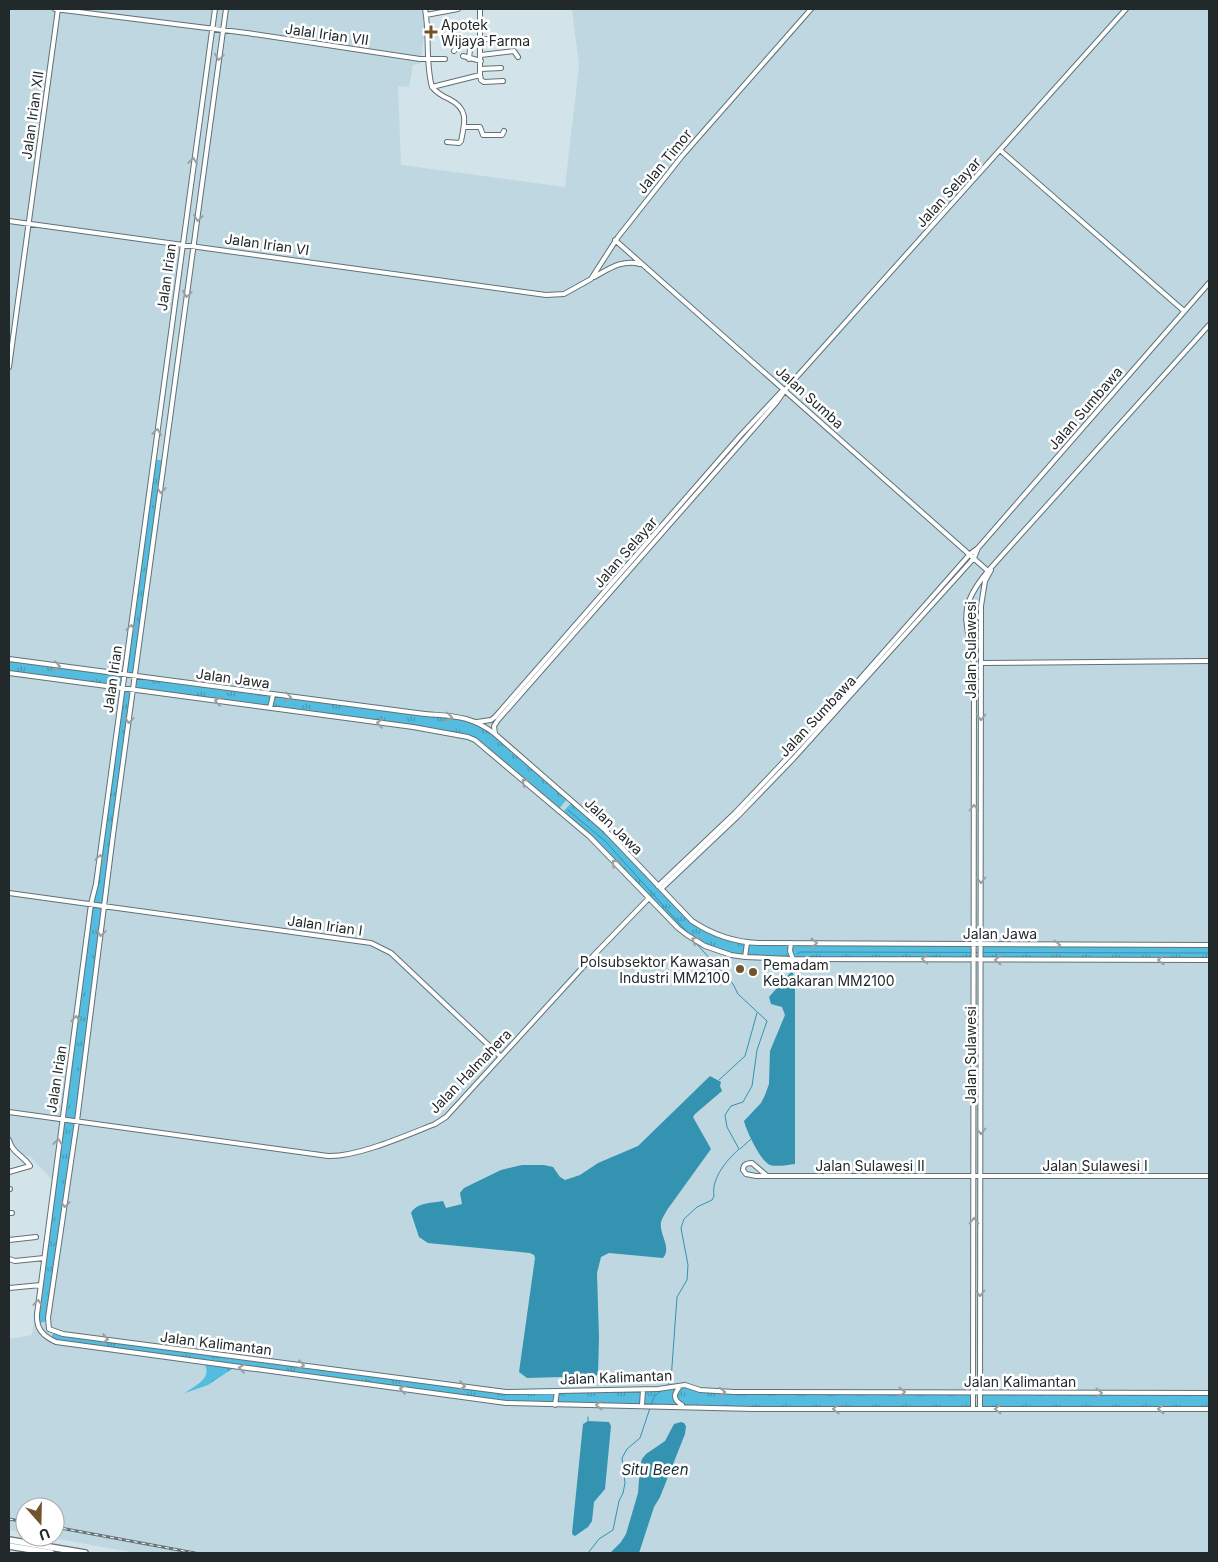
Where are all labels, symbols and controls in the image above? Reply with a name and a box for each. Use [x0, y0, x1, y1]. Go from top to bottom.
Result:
place label: Apotek Wijaya Farma [441, 16, 530, 49]
street label: Jalal Irian VII [284, 20, 370, 48]
marker: Apotek Wijaya Farma [425, 26, 437, 38]
one-way arrow [215, 53, 225, 61]
street label: Jalan Irian XII [17, 70, 47, 160]
street label: Jalan Timor [633, 125, 695, 197]
street label: Jalan Selayar [912, 153, 984, 231]
one-way arrow [188, 156, 198, 165]
one-way arrow [193, 214, 204, 222]
street label: Jalan Irian VI [224, 230, 310, 258]
street label: Jalan Irian [153, 242, 179, 312]
one-way arrow [182, 290, 193, 298]
street label: Jalan Sumba [773, 362, 847, 432]
street label: Jalan Sumbawa [1044, 363, 1126, 453]
one-way arrow [151, 428, 162, 436]
one-way arrow [156, 486, 167, 494]
street label: Jalan Selayar [590, 513, 660, 591]
street label: Jalan Sulawesi [962, 601, 979, 699]
one-way arrow [125, 623, 135, 632]
street label: Jalan Irian [99, 644, 125, 714]
one-way arrow [53, 660, 61, 670]
street label: Jalan Jawa [195, 664, 271, 692]
street label: Jalan Sumbawa [775, 672, 859, 760]
one-way arrow [283, 691, 292, 701]
one-way arrow [214, 697, 223, 707]
one-way arrow [445, 711, 453, 722]
one-way arrow [976, 714, 986, 721]
one-way arrow [124, 716, 135, 724]
one-way arrow [375, 718, 384, 728]
one-way arrow [522, 779, 531, 787]
street label: Jalan Jawa [581, 794, 647, 858]
one-way arrow [969, 804, 979, 812]
one-way arrow [94, 854, 104, 863]
one-way arrow [612, 860, 621, 869]
one-way arrow [976, 876, 986, 884]
street label: Jalan Irian I [286, 911, 364, 939]
street label: Jalan Jawa [963, 925, 1037, 942]
one-way arrow [96, 929, 106, 937]
one-way arrow [692, 937, 701, 947]
one-way arrow [810, 938, 818, 948]
one-way arrow [1054, 939, 1062, 950]
place label: Polsubsektor Kawasan Industri MM2100 [580, 953, 730, 986]
one-way arrow [920, 954, 928, 964]
one-way arrow [994, 955, 1002, 965]
one-way arrow [1156, 955, 1164, 965]
place label: Pemadam Kebakaran MM2100 [763, 956, 895, 989]
marker: Polsubsektor Kawasan Industri MM2100 [734, 963, 746, 975]
marker: Pemadam Kebakaran MM2100 [747, 966, 759, 978]
street label: Jalan Sulawesi [962, 1006, 979, 1104]
one-way arrow [70, 1015, 81, 1023]
street label: Jalan Halmahera [425, 1025, 515, 1117]
street label: Jalan Irian [42, 1044, 70, 1114]
one-way arrow [976, 1128, 986, 1135]
one-way arrow [53, 1137, 63, 1146]
street label: Jalan Sulawesi II [815, 1157, 925, 1174]
street label: Jalan Sulawesi I [1042, 1157, 1148, 1174]
one-way arrow [60, 1199, 70, 1208]
one-way arrow [969, 1216, 979, 1224]
one-way arrow [975, 1290, 985, 1298]
one-way arrow [32, 1299, 43, 1307]
street label: Jalan Kalimantan [159, 1328, 273, 1358]
one-way arrow [101, 1334, 109, 1344]
one-way arrow [297, 1359, 305, 1370]
one-way arrow [237, 1363, 245, 1374]
street label: Jalan Kalimantan [559, 1367, 673, 1387]
street label: Jalan Kalimantan [964, 1373, 1076, 1390]
one-way arrow [458, 1380, 466, 1391]
one-way arrow [398, 1384, 406, 1395]
one-way arrow [718, 1386, 726, 1397]
one-way arrow [898, 1387, 906, 1397]
one-way arrow [1096, 1388, 1103, 1398]
one-way arrow [595, 1400, 602, 1410]
one-way arrow [831, 1404, 839, 1414]
one-way arrow [994, 1404, 1002, 1414]
one-way arrow [1156, 1404, 1164, 1414]
water label: Situ Been [621, 1460, 689, 1479]
north arrow [15, 1497, 65, 1547]
text: U [37, 1525, 52, 1544]

